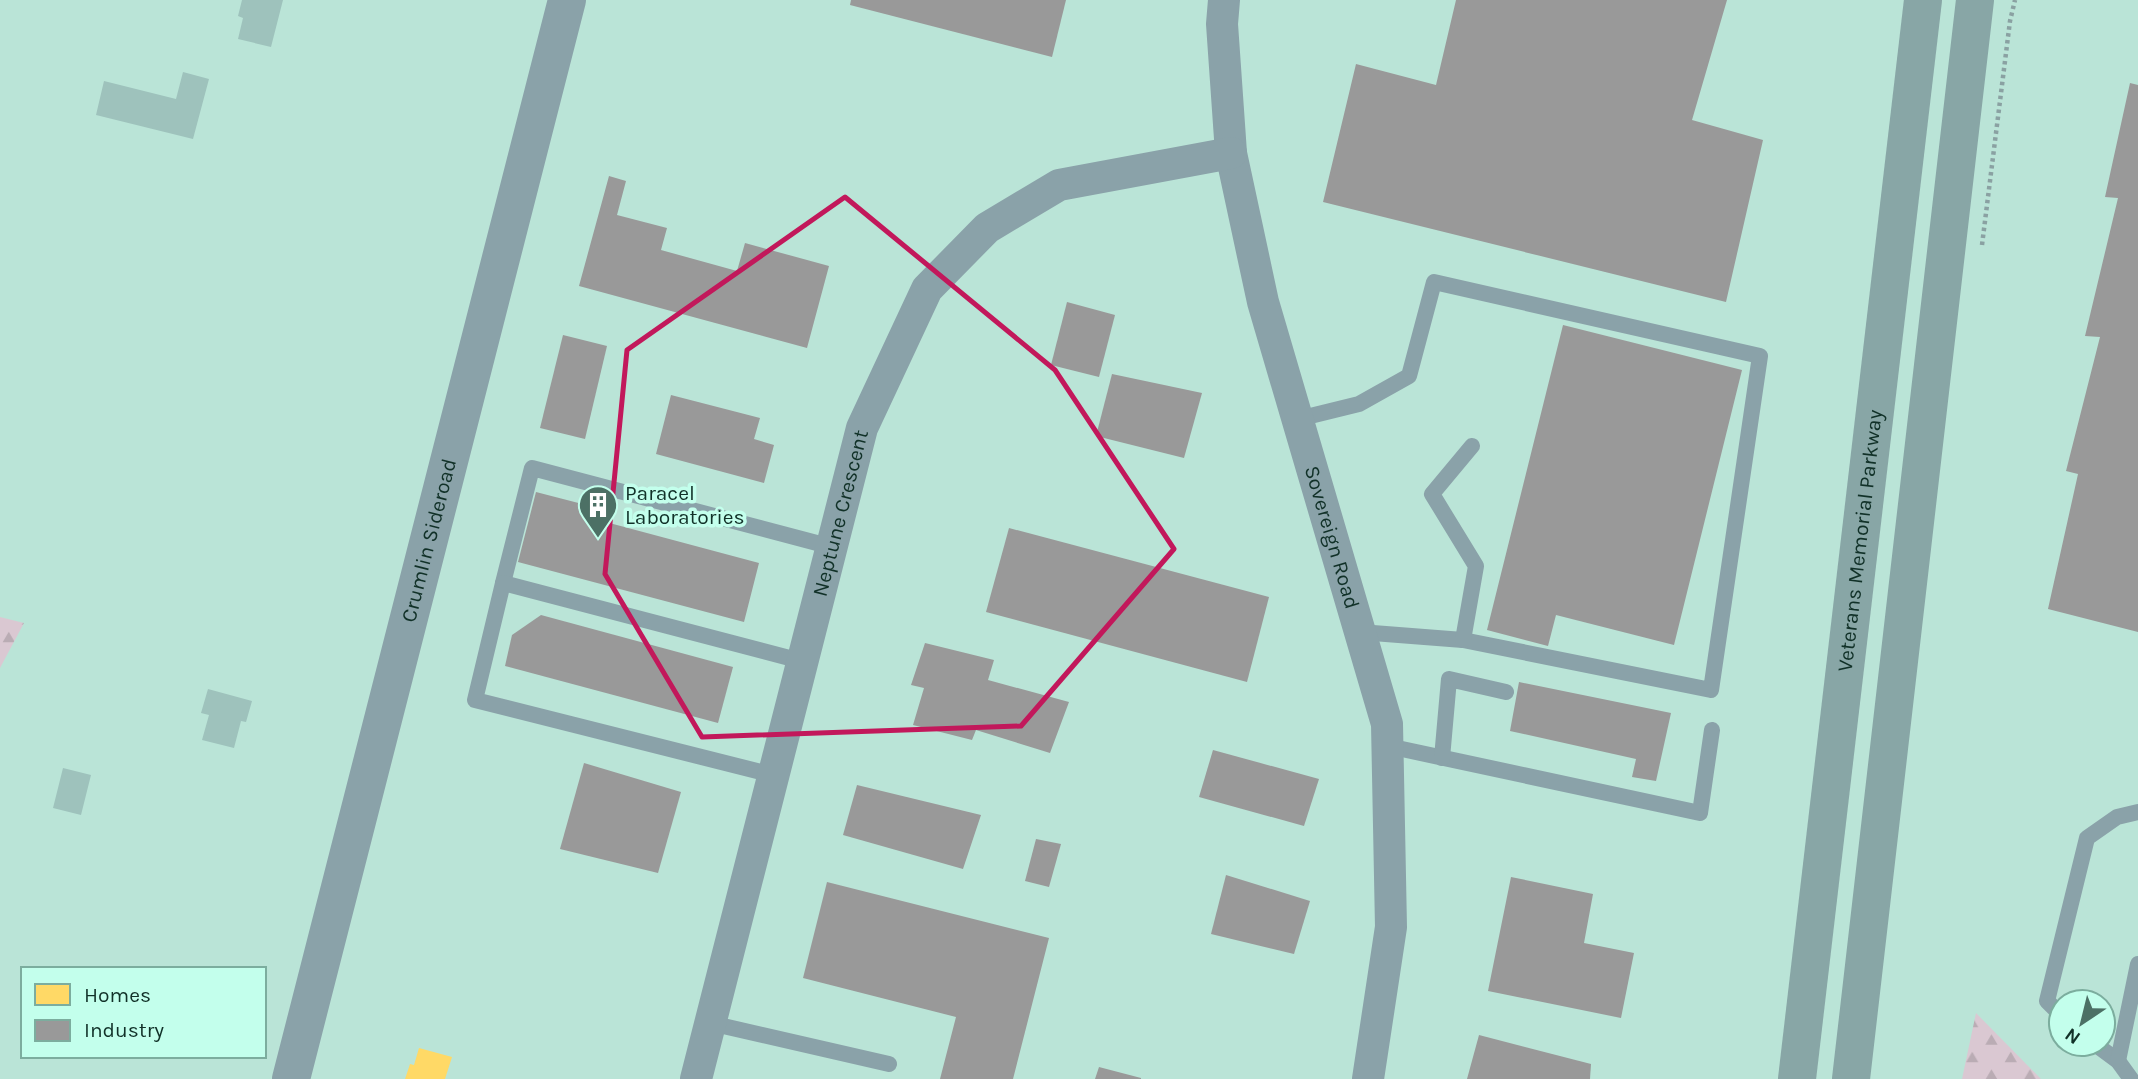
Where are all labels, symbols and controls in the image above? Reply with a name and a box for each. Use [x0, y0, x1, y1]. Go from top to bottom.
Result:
street label: Veterans Memorial Parkway [1833, 408, 1887, 673]
street label: Neptune Crescent [808, 427, 873, 599]
street label: Crumlin Sideroad [396, 456, 461, 625]
street label: Sovereign Road [1300, 463, 1365, 612]
place label: Paracel Laboratories [625, 481, 745, 529]
building icon: Paracel Laboratories [577, 484, 619, 539]
legend [21, 967, 266, 1058]
text: Homes [84, 983, 151, 1007]
north arrow [2047, 988, 2117, 1058]
text: Industry [84, 1018, 164, 1042]
text: N [2061, 1023, 2085, 1049]

